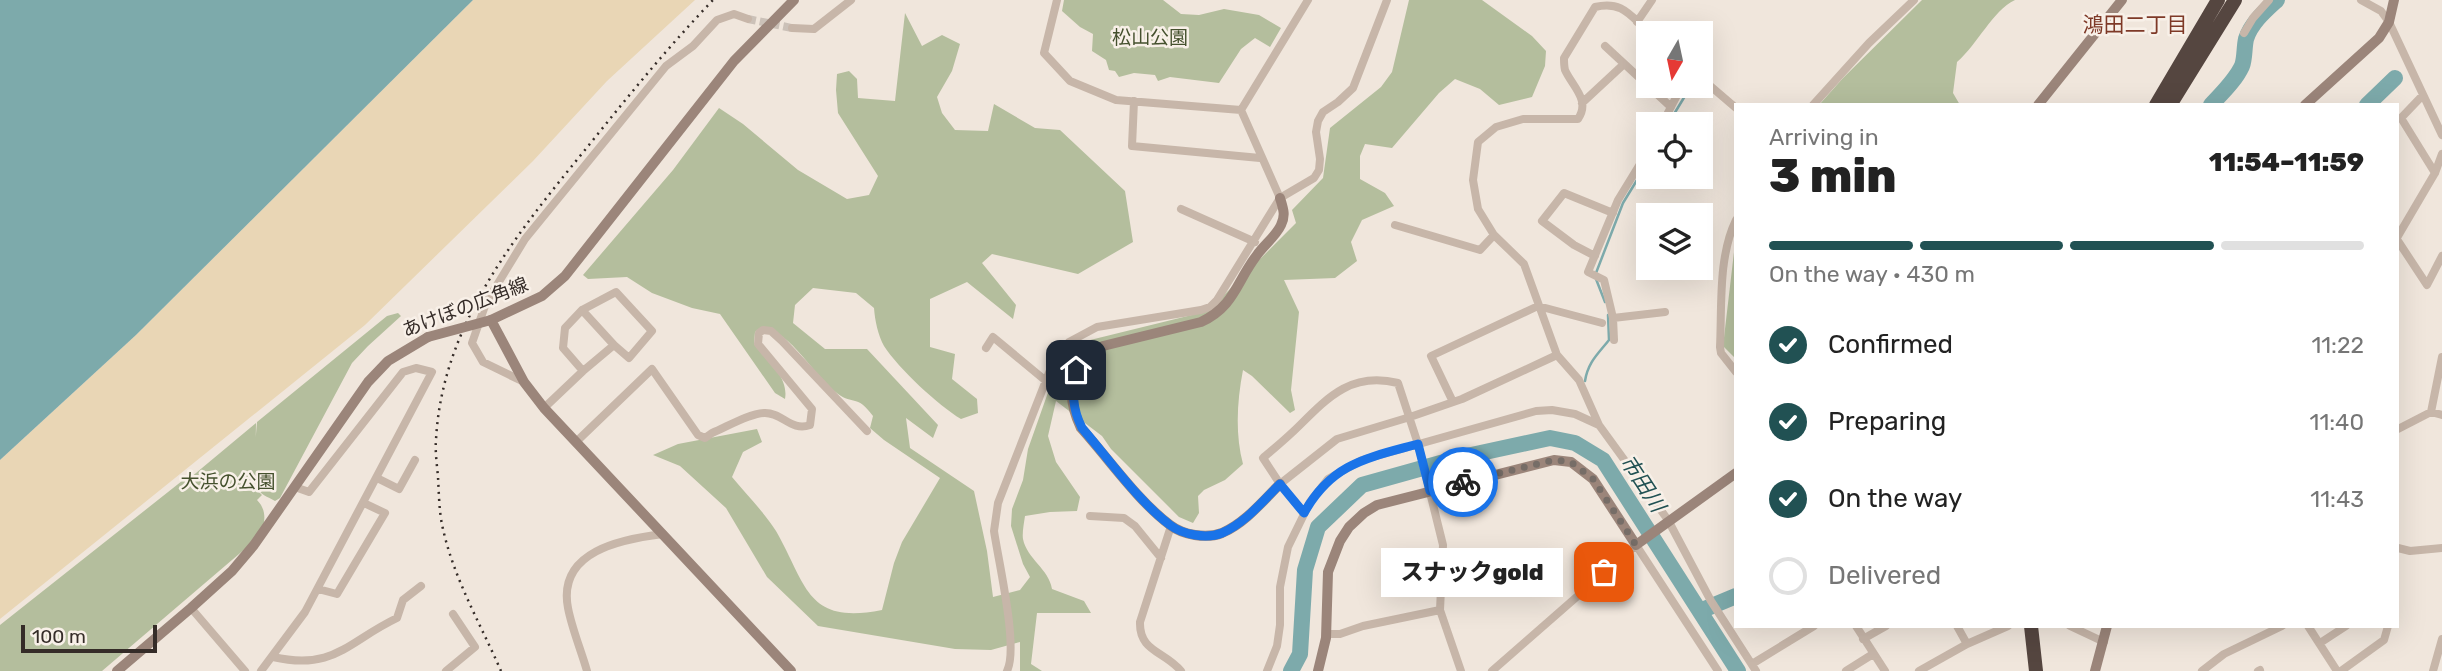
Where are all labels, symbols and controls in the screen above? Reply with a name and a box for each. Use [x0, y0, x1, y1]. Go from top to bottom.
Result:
district label: 鴻田二丁目 [2083, 12, 2188, 37]
north arrow [1636, 21, 1713, 98]
map controls [1636, 21, 1713, 280]
park label: 松山公園 [1112, 26, 1188, 49]
button: locate [1636, 112, 1713, 189]
text: Arriving in [1769, 123, 1879, 151]
text: 11:54–11:59 [2209, 147, 2364, 178]
text: 3 min [1769, 149, 1897, 204]
button: layers [1636, 203, 1713, 280]
text: On the way · 430 m [1769, 260, 1975, 288]
street label: あけぼの広角線 [399, 272, 531, 342]
icon: check [1769, 326, 1807, 364]
text: Confirmed [1828, 329, 1953, 360]
text: 11:22 [2311, 331, 2364, 359]
pin [1046, 340, 1106, 400]
icon: home [1057, 351, 1095, 389]
icon: check [1769, 403, 1807, 441]
text: Preparing [1828, 406, 1946, 437]
text: 11:40 [2310, 408, 2364, 436]
courier [1428, 447, 1498, 517]
water label: 市田川 [1615, 450, 1672, 518]
icon: bike [1444, 463, 1482, 501]
park label: 大浜の公園 [180, 470, 276, 493]
icon: check [1769, 480, 1807, 518]
text: On the way [1828, 483, 1962, 514]
text: 11:43 [2310, 485, 2364, 513]
pin [1574, 542, 1634, 602]
callout: スナックgold [1380, 548, 1562, 596]
icon: bag [1585, 553, 1623, 591]
text: スナックgold [1400, 558, 1544, 586]
text: Delivered [1828, 560, 1941, 591]
scale bar [21, 622, 158, 654]
text: 100 m [32, 625, 86, 648]

